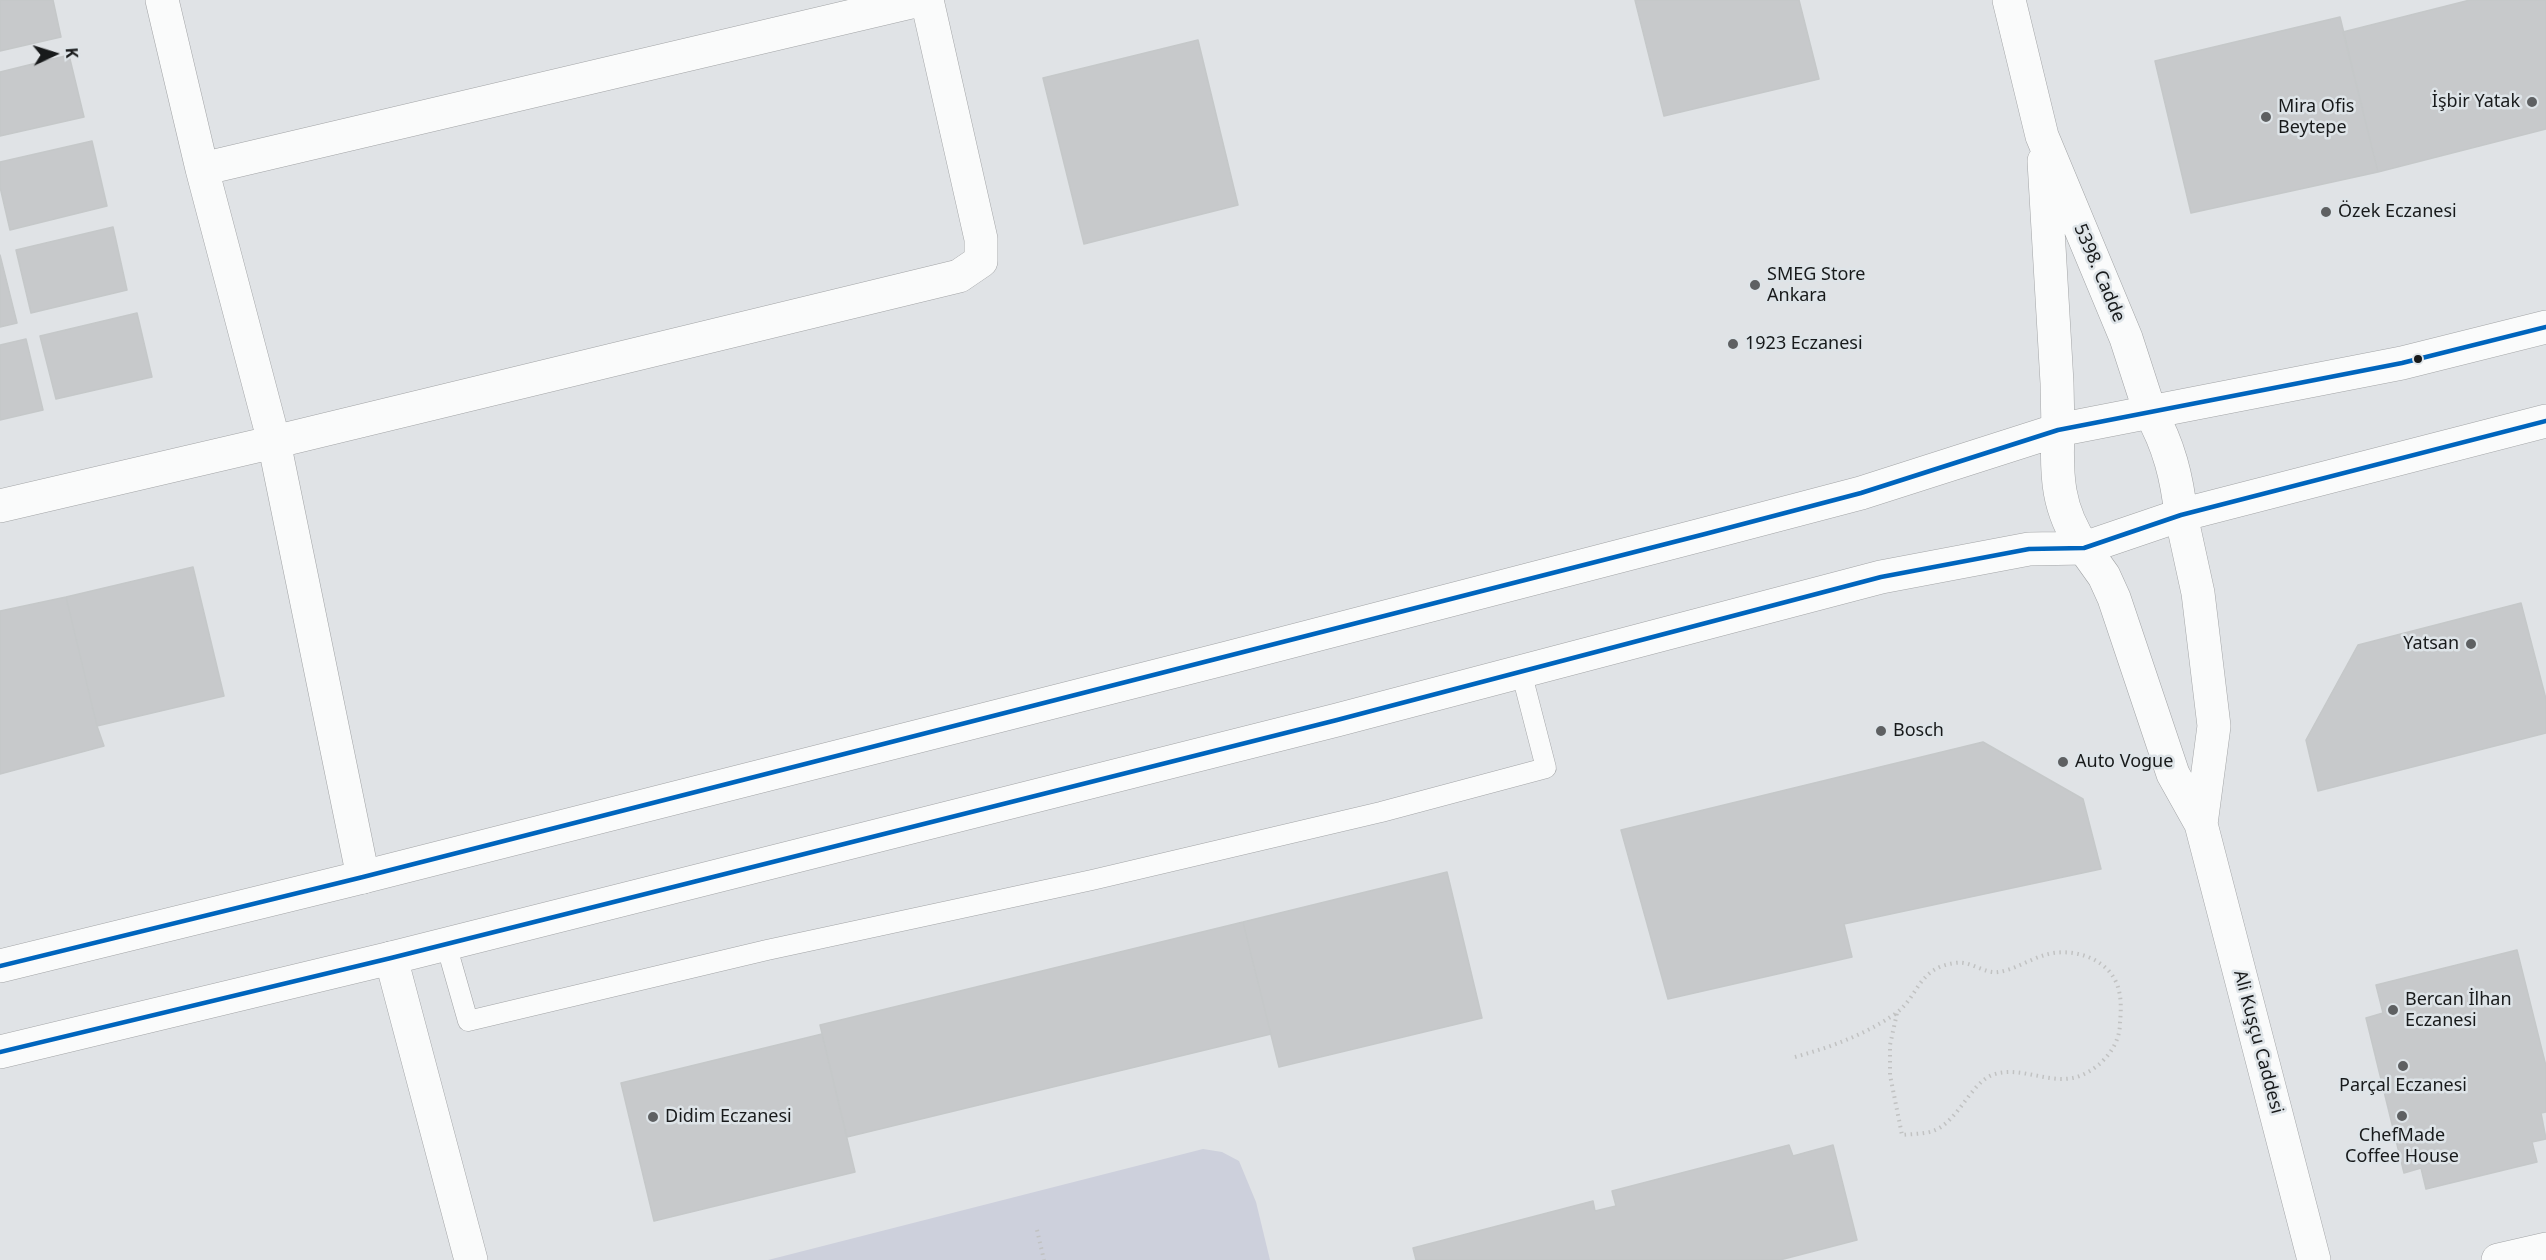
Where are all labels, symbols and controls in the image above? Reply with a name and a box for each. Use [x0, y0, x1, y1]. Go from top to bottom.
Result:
north arrow [24, 24, 84, 84]
text: K [61, 47, 83, 59]
place label: İşbir Yatak [2432, 91, 2520, 113]
marker: İşbir Yatak [2525, 95, 2539, 109]
place label: Mira Ofis Beytepe [2278, 96, 2354, 138]
marker: Mira Ofis Beytepe [2259, 110, 2273, 124]
place label: Özek Eczanesi [2338, 201, 2457, 223]
marker: Özek Eczanesi [2319, 205, 2333, 219]
street label: 5398. Cadde [2069, 221, 2129, 325]
place label: SMEG Store Ankara [1767, 264, 1865, 306]
marker: SMEG Store Ankara [1748, 278, 1762, 292]
place label: 1923 Eczanesi [1745, 333, 1863, 355]
marker: 1923 Eczanesi [1726, 337, 1740, 351]
unlabelled marker [2412, 353, 2424, 365]
place label: Yatsan [2403, 633, 2459, 655]
marker: Yatsan [2464, 637, 2478, 651]
place label: Bosch [1893, 720, 1944, 742]
marker: Bosch [1874, 724, 1888, 738]
place label: Auto Vogue [2075, 751, 2173, 773]
marker: Auto Vogue [2056, 755, 2070, 769]
street label: Ali Kuşçu Caddesi [2228, 968, 2288, 1116]
place label: Bercan İlhan Eczanesi [2405, 989, 2512, 1032]
marker: Bercan İlhan Eczanesi [2386, 1003, 2400, 1017]
marker: Parçal Eczanesi [2396, 1059, 2410, 1073]
place label: Parçal Eczanesi [2339, 1075, 2467, 1097]
place label: Didim Eczanesi [665, 1106, 792, 1128]
marker: ChefMade Coffee House [2395, 1109, 2409, 1123]
marker: Didim Eczanesi [646, 1110, 660, 1124]
place label: ChefMade Coffee House [2345, 1125, 2459, 1168]

